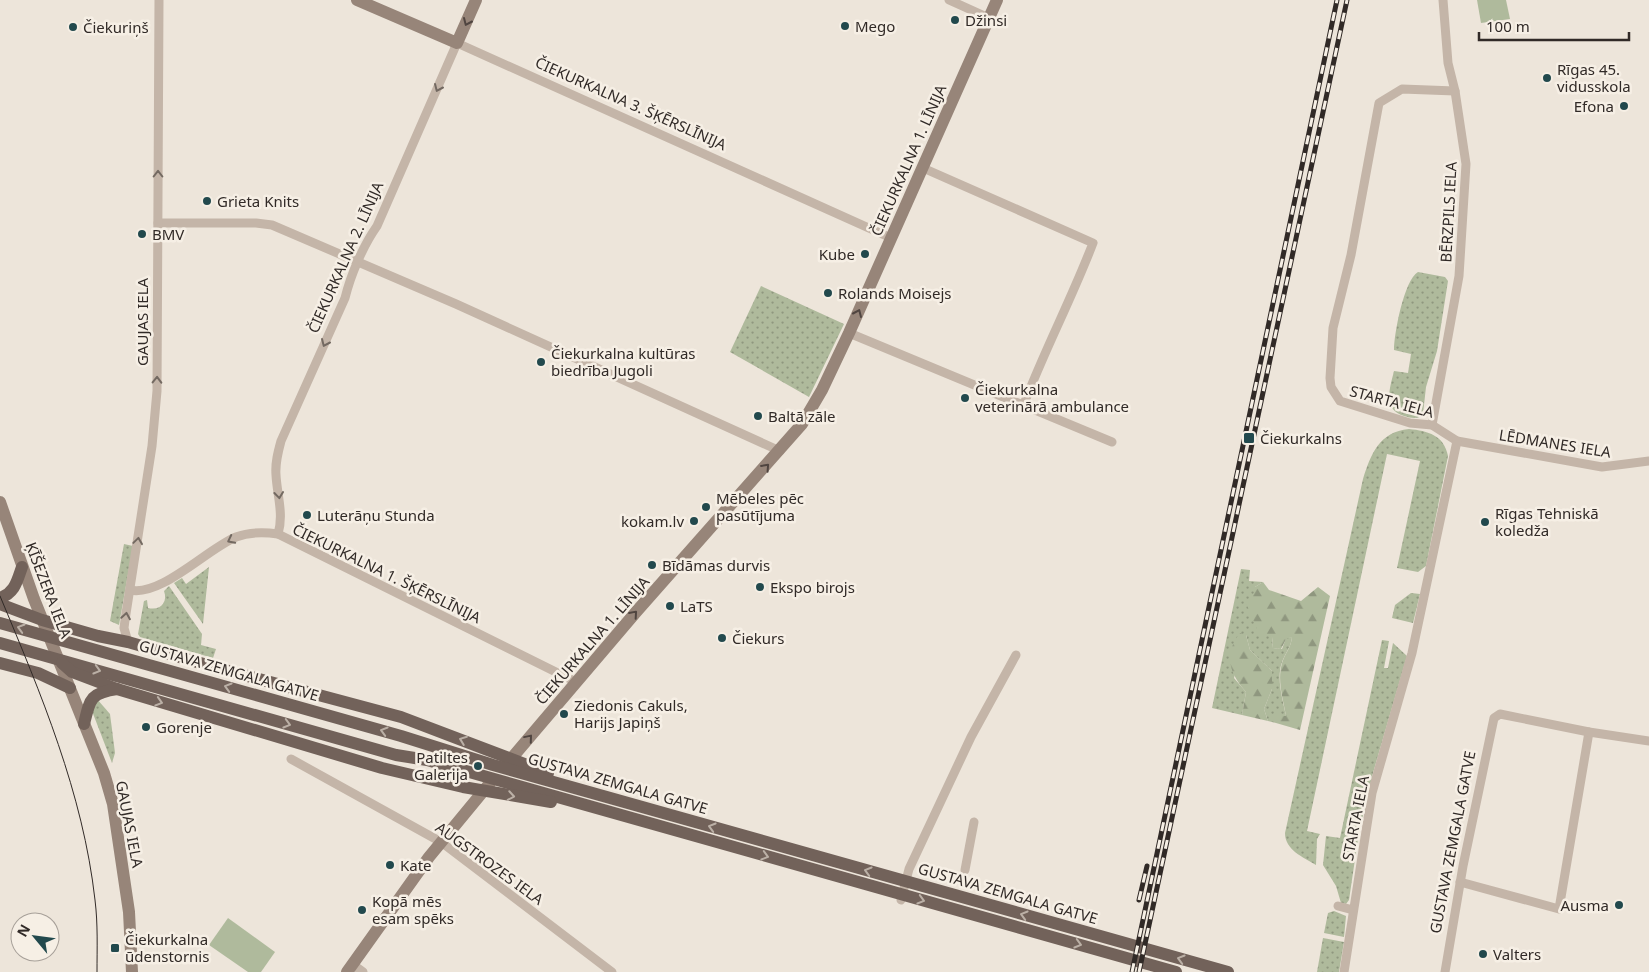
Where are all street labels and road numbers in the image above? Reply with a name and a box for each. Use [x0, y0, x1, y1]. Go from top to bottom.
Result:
street label: ČIEKURKALNA 3. ŠĶĒRSLĪNIJA [532, 52, 730, 154]
street label: ČIEKURKALNA 1. LĪNIJA [866, 81, 951, 239]
street label: BĒRZPILS IELA [1435, 161, 1461, 263]
street label: ČIEKURKALNA 2. LĪNIJA [303, 178, 388, 336]
street label: GAUJAS IELA [132, 278, 152, 366]
street label: STARTA IELA [1348, 380, 1437, 422]
street label: LĒDMANES IELA [1498, 424, 1613, 462]
street label: ČIEKURKALNA 1. ŠĶĒRSLĪNIJA [290, 519, 485, 628]
street label: ĶĪŠEZERA IELA [21, 539, 77, 641]
street label: ČIEKURKALNA 1. LĪNIJA [531, 571, 654, 708]
street label: GUSTAVA ZEMGALA GATVE [137, 635, 321, 705]
street label: GUSTAVA ZEMGALA GATVE [526, 748, 710, 818]
street label: GUSTAVA ZEMGALA GATVE [1424, 749, 1480, 935]
street label: STARTA IELA [1337, 773, 1373, 862]
street label: GAUJAS IELA [112, 779, 148, 870]
street label: AUGSTROZES IELA [432, 817, 548, 909]
street label: GUSTAVA ZEMGALA GATVE [916, 858, 1100, 928]

